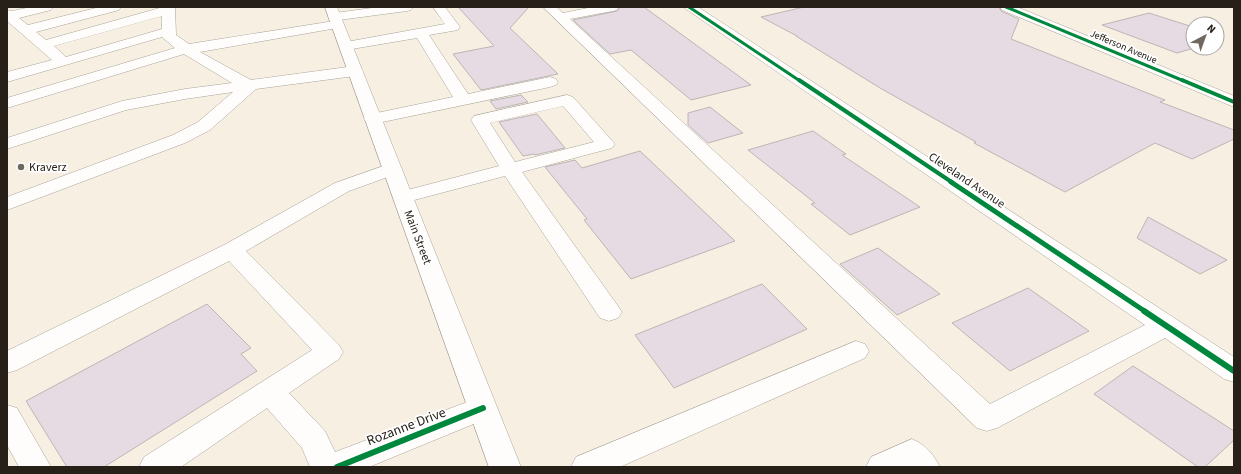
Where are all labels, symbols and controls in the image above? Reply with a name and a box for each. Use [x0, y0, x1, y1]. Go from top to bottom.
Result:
north arrow [1185, 16, 1225, 56]
text: N [1204, 21, 1219, 37]
street label: Jefferson Avenue [1088, 26, 1159, 67]
street label: Cleveland Avenue [925, 148, 1008, 212]
place label: Kraverz [29, 159, 67, 176]
marker: Kraverz [16, 162, 26, 172]
street label: Main Street [399, 208, 436, 267]
street label: Rozanne Drive [364, 403, 449, 451]

